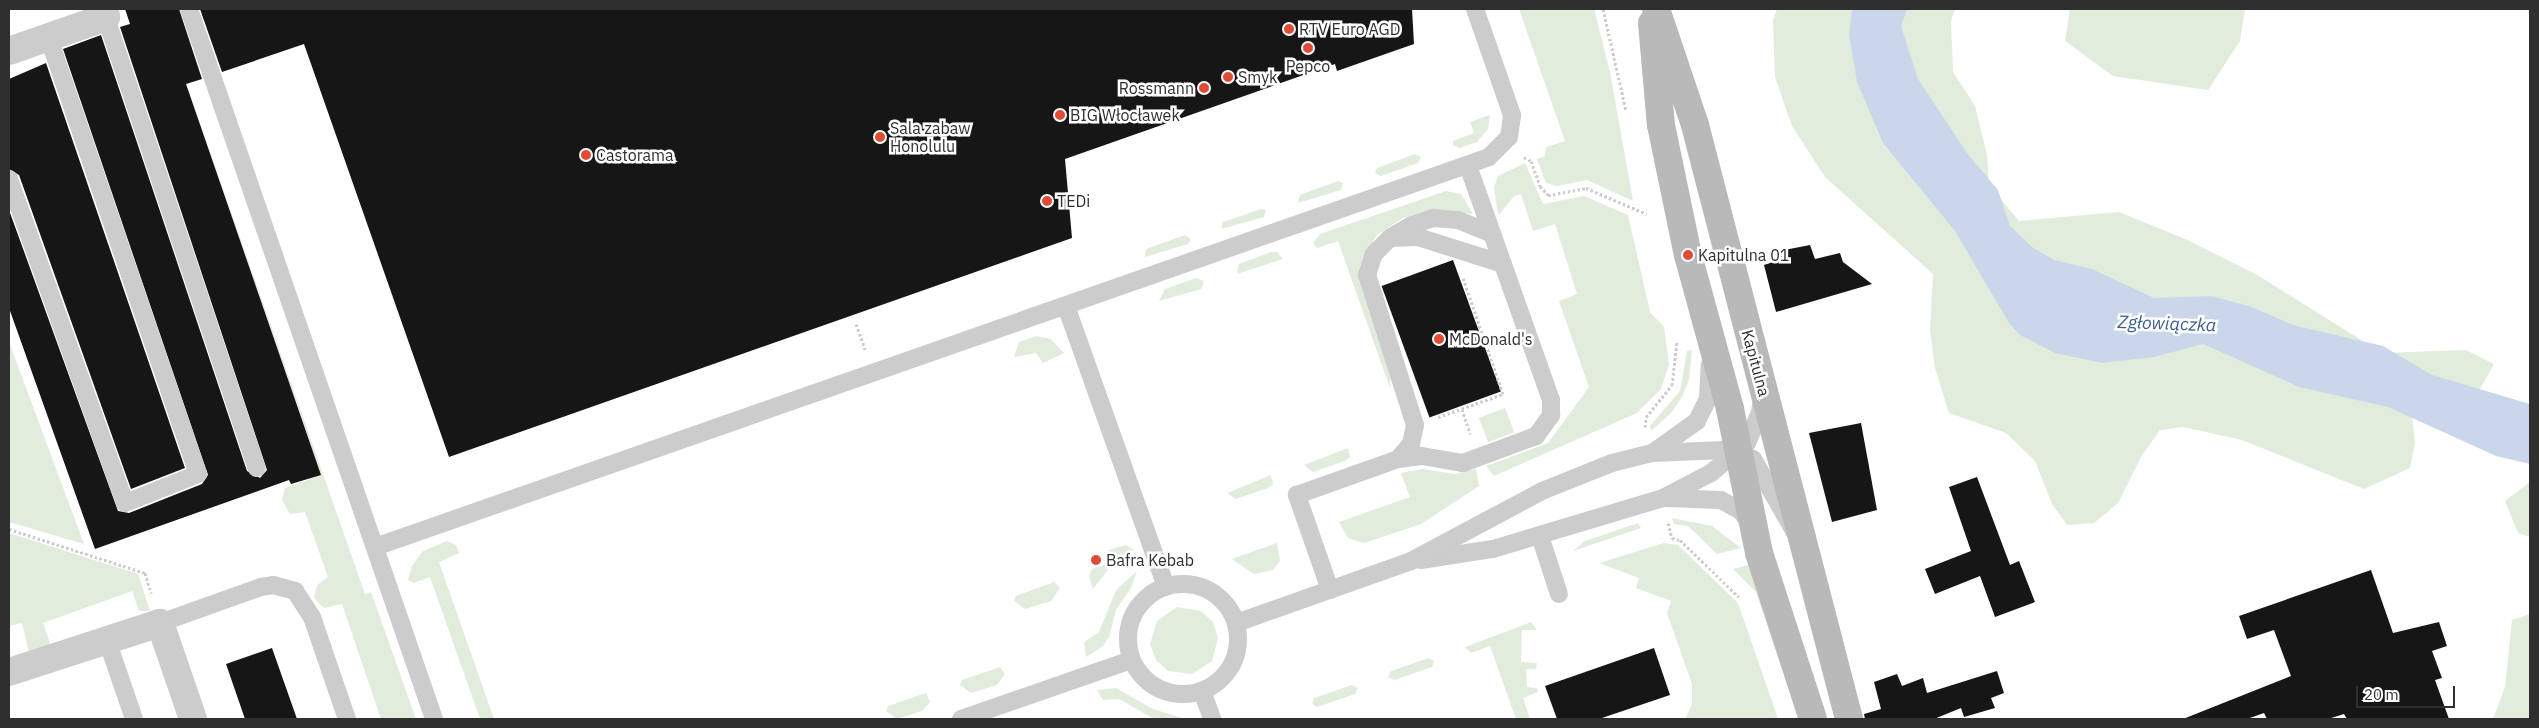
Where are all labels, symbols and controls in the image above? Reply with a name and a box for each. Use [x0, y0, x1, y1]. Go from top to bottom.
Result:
place label: RTV Euro AGD [1299, 19, 1400, 39]
marker: RTV Euro AGD [1283, 23, 1295, 35]
marker: Pepco [1302, 42, 1314, 54]
place label: Pepco [1286, 56, 1330, 76]
place label: Smyk [1238, 67, 1278, 87]
marker: Smyk [1222, 71, 1234, 83]
place label: Rossmann [1119, 78, 1194, 98]
marker: Rossmann [1198, 82, 1210, 94]
place label: BIG Włocławek [1070, 105, 1180, 125]
marker: BIG Włocławek [1054, 109, 1066, 121]
place label: Sala zabaw Honolulu [890, 118, 971, 156]
marker: Sala zabaw Honolulu [874, 131, 886, 143]
place label: Castorama [596, 145, 674, 165]
marker: Castorama [580, 149, 592, 161]
place label: TEDi [1057, 191, 1090, 211]
marker: TEDi [1041, 195, 1053, 207]
place label: Kapitulna 01 [1698, 245, 1789, 265]
marker: Kapitulna 01 [1682, 249, 1694, 261]
water label: Zgłowiączka [2117, 311, 2217, 337]
street label: Kapitulna [1738, 327, 1774, 399]
place label: McDonald's [1449, 329, 1533, 349]
marker: McDonald's [1433, 333, 1445, 345]
place label: Bafra Kebab [1106, 550, 1194, 570]
marker: Bafra Kebab [1090, 554, 1102, 566]
scale bar [2359, 676, 2458, 708]
text: 20 m [2364, 685, 2399, 704]

